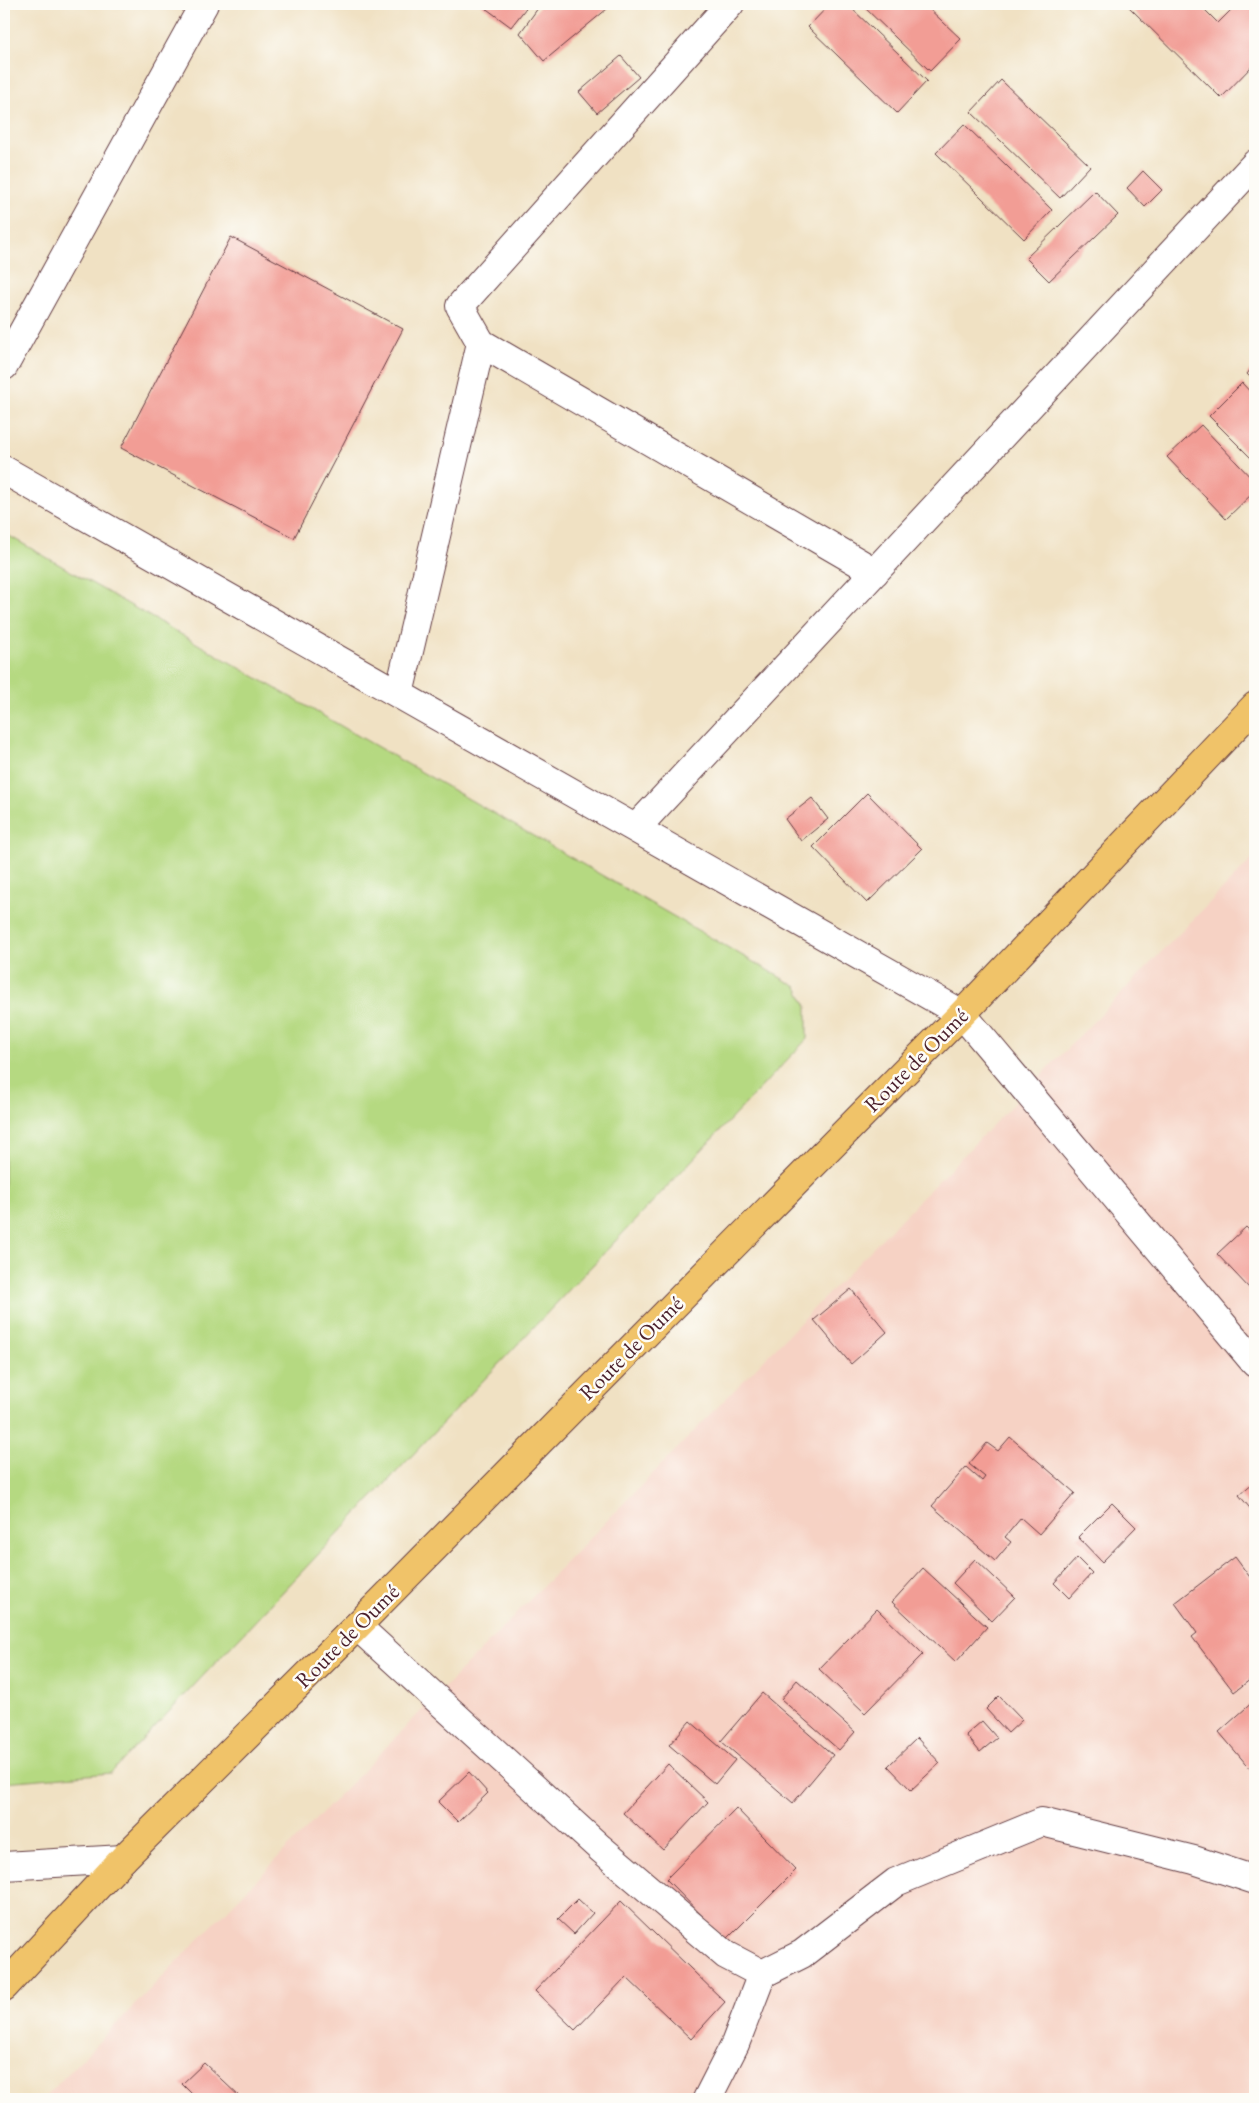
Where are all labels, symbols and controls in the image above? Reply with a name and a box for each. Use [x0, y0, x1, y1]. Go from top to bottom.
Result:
street label: Route de Oumé [858, 1001, 975, 1118]
street label: Route de Oumé [573, 1289, 690, 1406]
street label: Route de Oumé [289, 1577, 406, 1694]

